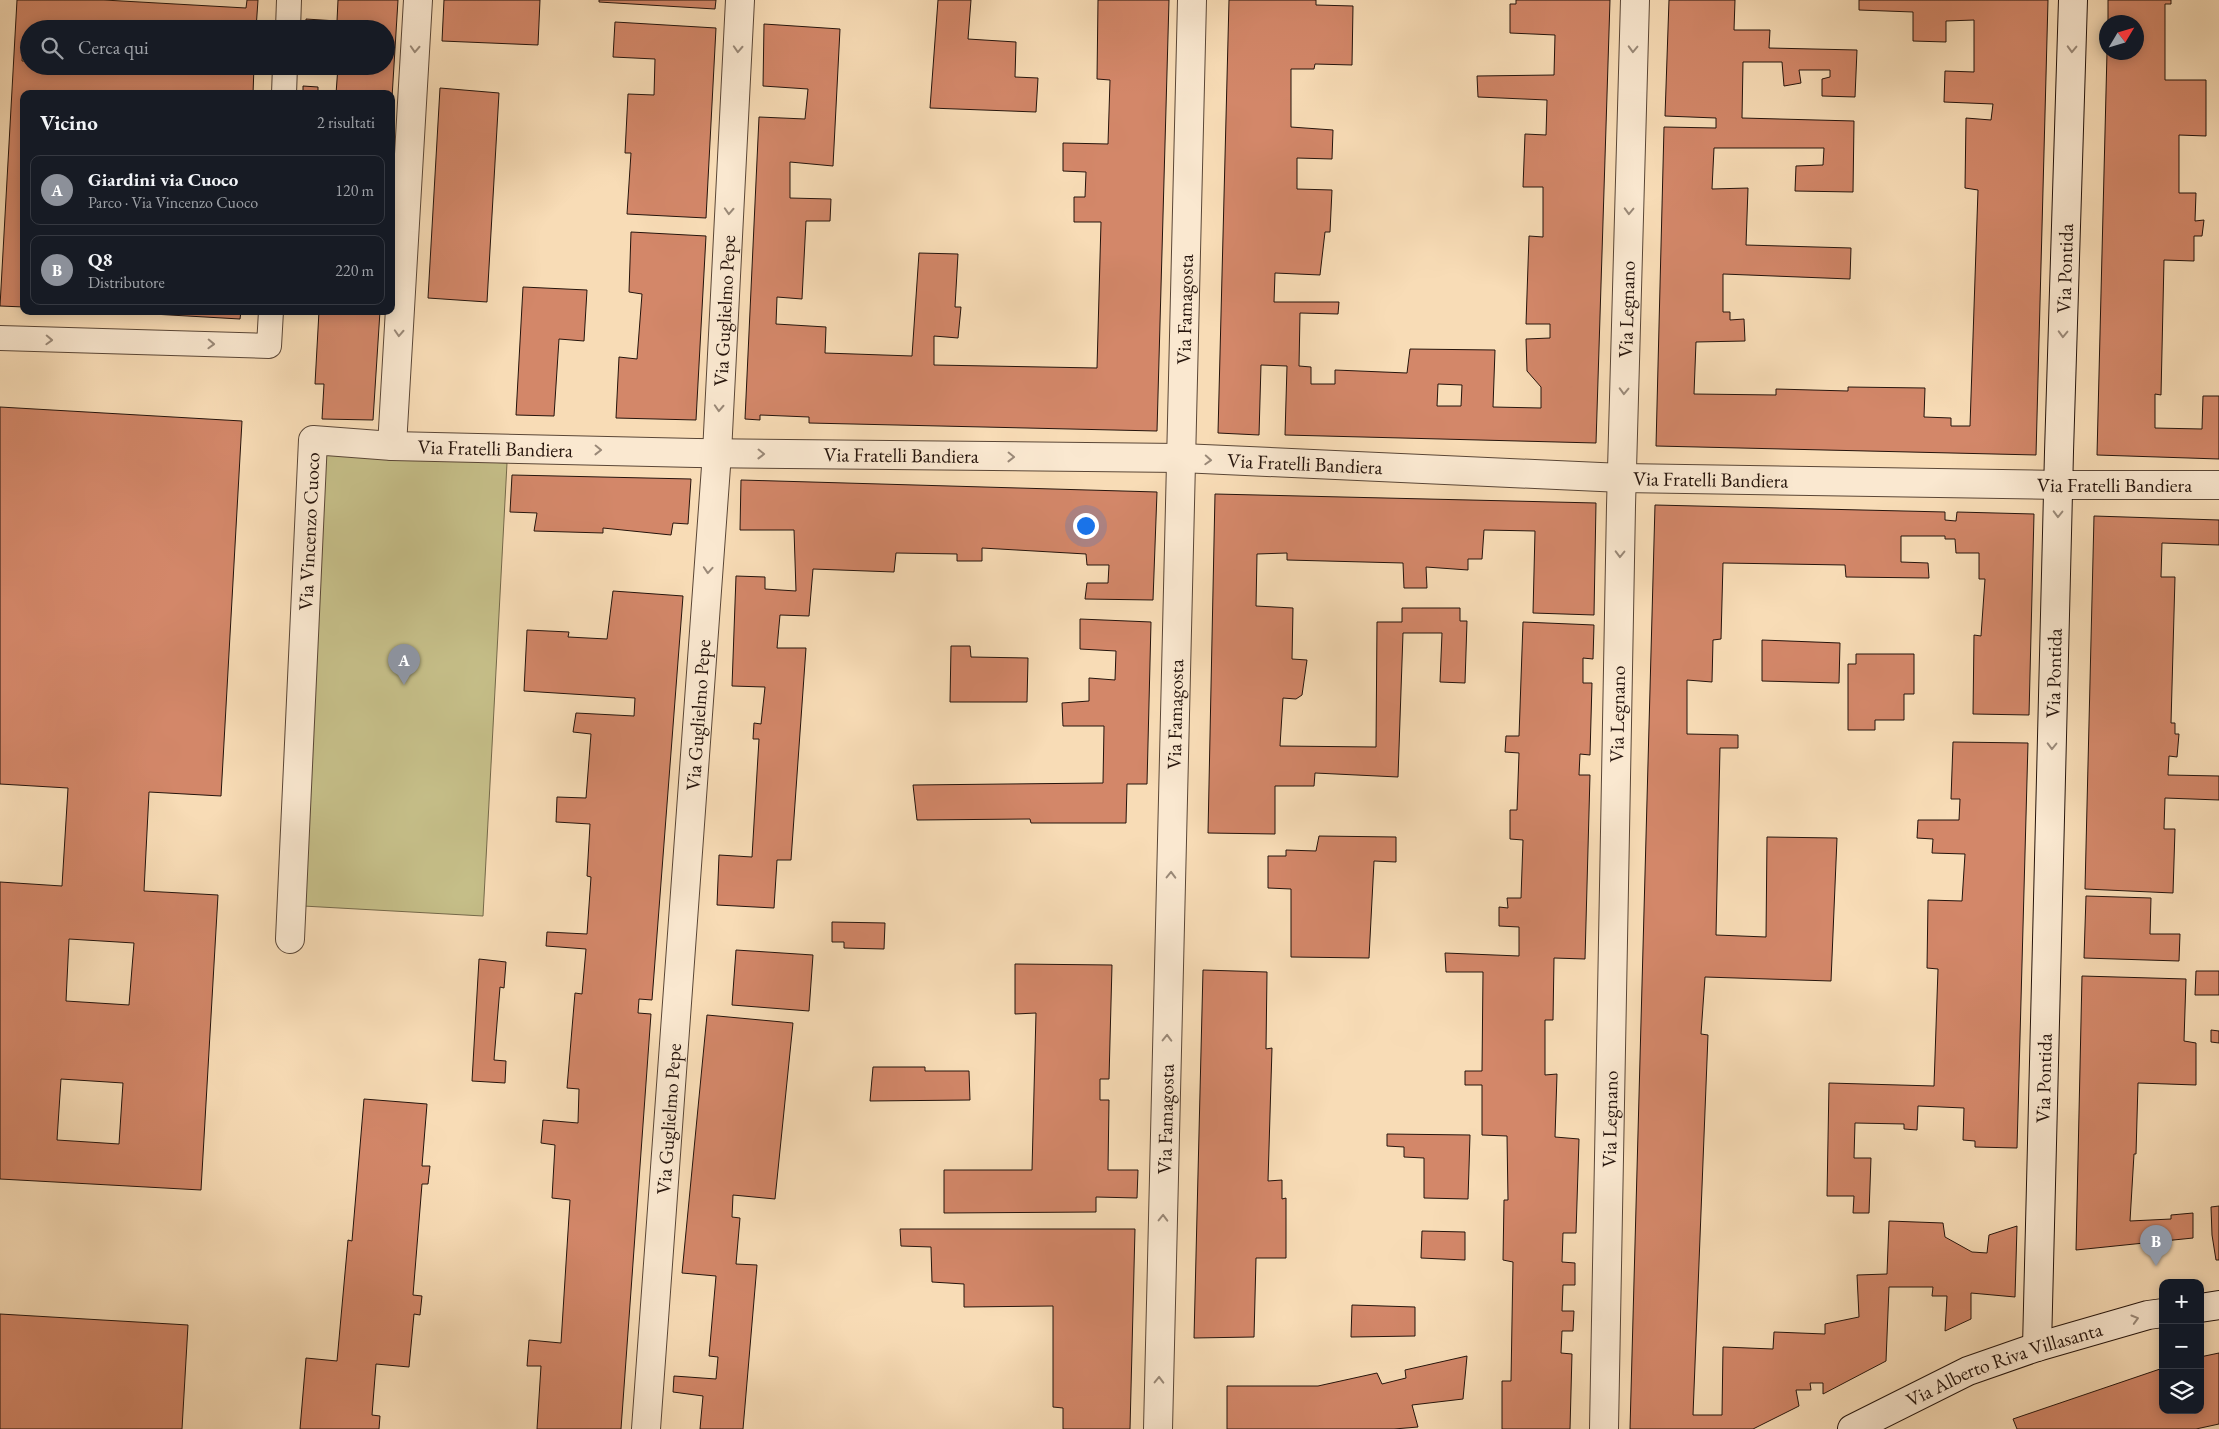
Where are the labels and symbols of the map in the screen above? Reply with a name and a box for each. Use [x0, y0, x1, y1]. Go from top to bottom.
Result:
north arrow [2099, 15, 2144, 60]
one-way arrow [410, 45, 421, 53]
one-way arrow [732, 45, 743, 53]
one-way arrow [1628, 45, 1639, 53]
one-way arrow [2066, 45, 2077, 53]
one-way arrow [724, 207, 735, 215]
one-way arrow [1624, 208, 1634, 215]
street label: Via Pontida [2050, 223, 2079, 314]
street label: Via Guglielmo Pepe [707, 234, 741, 387]
street label: Via Famagosta [1170, 254, 1199, 365]
street label: Via Legnano [1612, 260, 1641, 358]
one-way arrow [393, 329, 404, 337]
one-way arrow [2058, 330, 2068, 338]
one-way arrow [45, 334, 53, 345]
one-way arrow [207, 339, 215, 350]
one-way arrow [1619, 388, 1629, 395]
one-way arrow [714, 404, 725, 412]
street label: Via Fratelli Bandiera [417, 434, 573, 463]
street label: Via Fratelli Bandiera [823, 441, 979, 469]
one-way arrow [595, 445, 603, 456]
street label: Via Fratelli Bandiera [1227, 447, 1383, 480]
one-way arrow [758, 449, 765, 459]
street label: Via Vincenzo Cuoco [292, 452, 325, 611]
one-way arrow [1008, 452, 1015, 462]
one-way arrow [1205, 454, 1213, 465]
street label: Via Fratelli Bandiera [1633, 465, 1789, 494]
street label: Via Fratelli Bandiera [2037, 472, 2192, 498]
one-way arrow [2053, 510, 2063, 518]
your location [1073, 513, 1099, 539]
one-way arrow [1615, 550, 1625, 558]
one-way arrow [703, 567, 714, 575]
street label: Via Pontida [2039, 628, 2068, 718]
street label: Via Guglielmo Pepe [679, 638, 716, 791]
pin: A [388, 644, 420, 685]
street label: Via Famagosta [1161, 659, 1189, 770]
street label: Via Legnano [1603, 665, 1631, 763]
one-way arrow [2047, 742, 2057, 750]
one-way arrow [1166, 871, 1176, 879]
street label: Via Pontida [2030, 1033, 2058, 1123]
one-way arrow [1162, 1034, 1172, 1042]
street label: Via Guglielmo Pepe [650, 1042, 687, 1195]
street label: Via Famagosta [1151, 1064, 1180, 1175]
street label: Via Legnano [1596, 1070, 1624, 1168]
one-way arrow [1158, 1214, 1168, 1222]
pin: B [2140, 1225, 2172, 1266]
one-way arrow [2130, 1314, 2139, 1325]
street label: Via Alberto Riva Villasanta [1902, 1316, 2105, 1413]
one-way arrow [1154, 1376, 1164, 1384]

